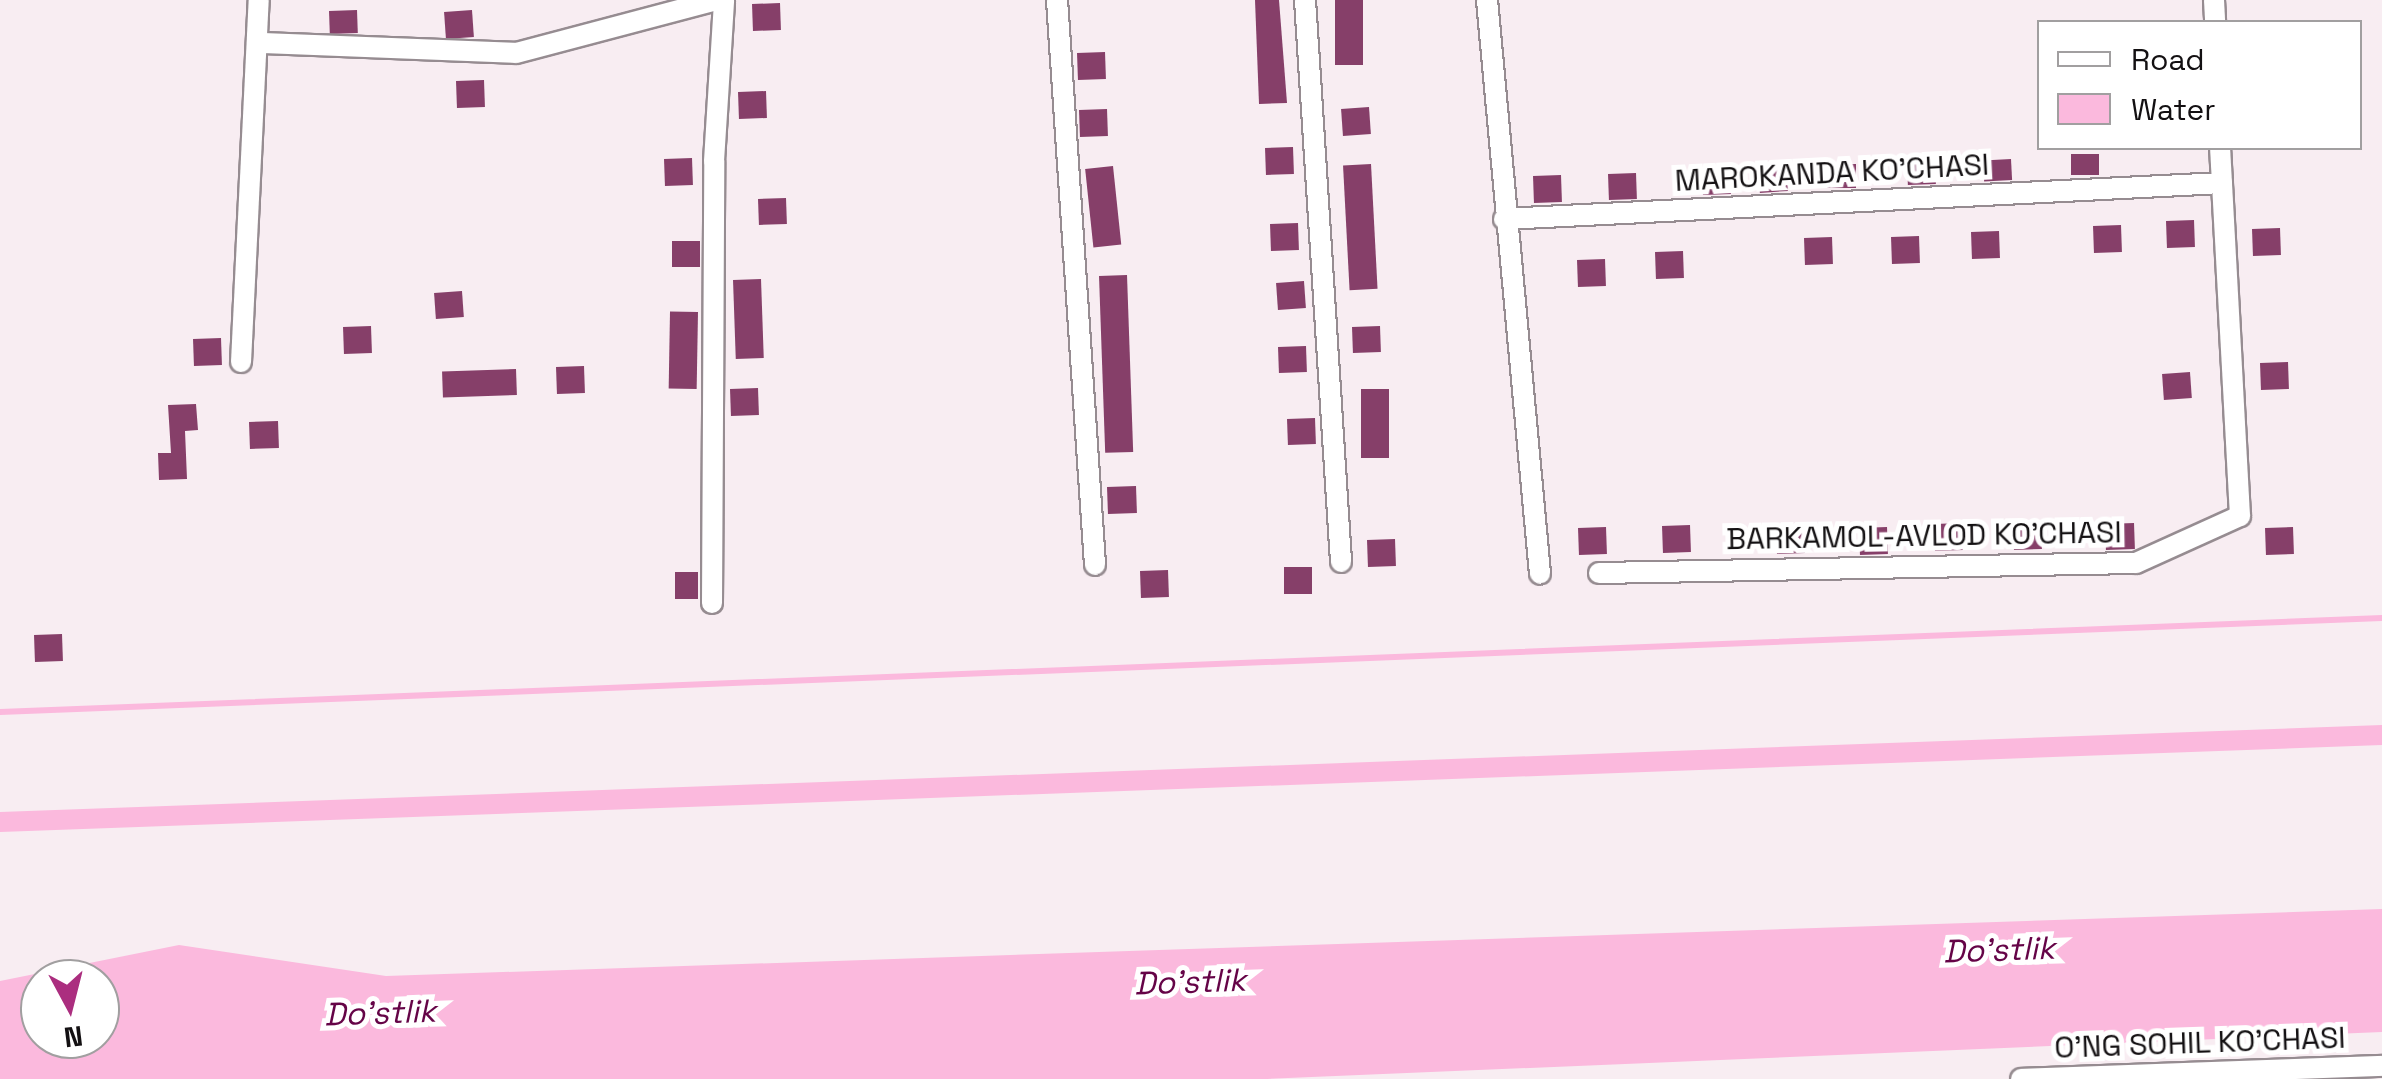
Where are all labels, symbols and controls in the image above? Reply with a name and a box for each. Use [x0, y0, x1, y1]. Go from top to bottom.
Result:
legend [2037, 20, 2362, 150]
text: Road [2131, 40, 2205, 79]
text: Water [2131, 90, 2216, 129]
street label: MAROKANDA KO'CHASI [1674, 147, 1990, 199]
street label: BARKAMOL-AVLOD KO'CHASI [1726, 515, 2122, 557]
water label: Do'stlik [1942, 929, 2056, 971]
north arrow [20, 959, 120, 1059]
water label: Do'stlik [1133, 961, 1247, 1003]
water label: Do'stlik [323, 992, 437, 1034]
text: N [62, 1018, 85, 1056]
street label: O'NG SOHIL KO'CHASI [2053, 1020, 2347, 1066]

